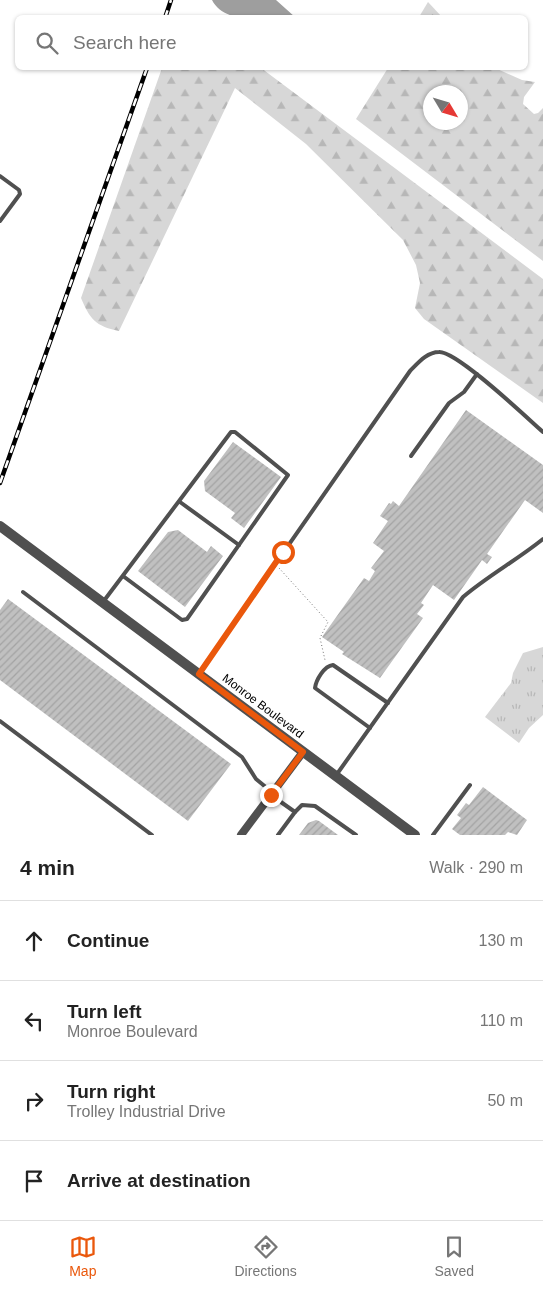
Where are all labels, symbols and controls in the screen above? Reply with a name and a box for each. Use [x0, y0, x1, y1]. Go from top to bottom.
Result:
search box [15, 15, 528, 70]
icon: search [33, 29, 61, 57]
text: Search here [73, 32, 177, 53]
north arrow [423, 85, 468, 130]
route start [272, 541, 295, 564]
street label: Monroe Boulevard [220, 671, 306, 741]
route end [260, 784, 283, 807]
text: 4 min [20, 856, 75, 879]
text: Walk · 290 m [429, 859, 523, 876]
icon: ahead [20, 927, 48, 955]
text: Continue [67, 930, 149, 951]
text: 130 m [479, 932, 523, 949]
text: Turn left [67, 1001, 142, 1022]
icon: left [20, 1007, 48, 1035]
text: 110 m [480, 1012, 523, 1029]
text: Monroe Boulevard [67, 1023, 198, 1040]
text: Turn right [67, 1081, 155, 1102]
icon: right [20, 1087, 48, 1115]
text: 50 m [487, 1092, 523, 1109]
text: Trolley Industrial Drive [67, 1103, 226, 1120]
icon: arrive [20, 1167, 48, 1195]
text: Arrive at destination [67, 1170, 251, 1191]
tab: Map [69, 1233, 97, 1279]
tab: Directions [235, 1233, 297, 1279]
tab: Saved [434, 1233, 474, 1279]

